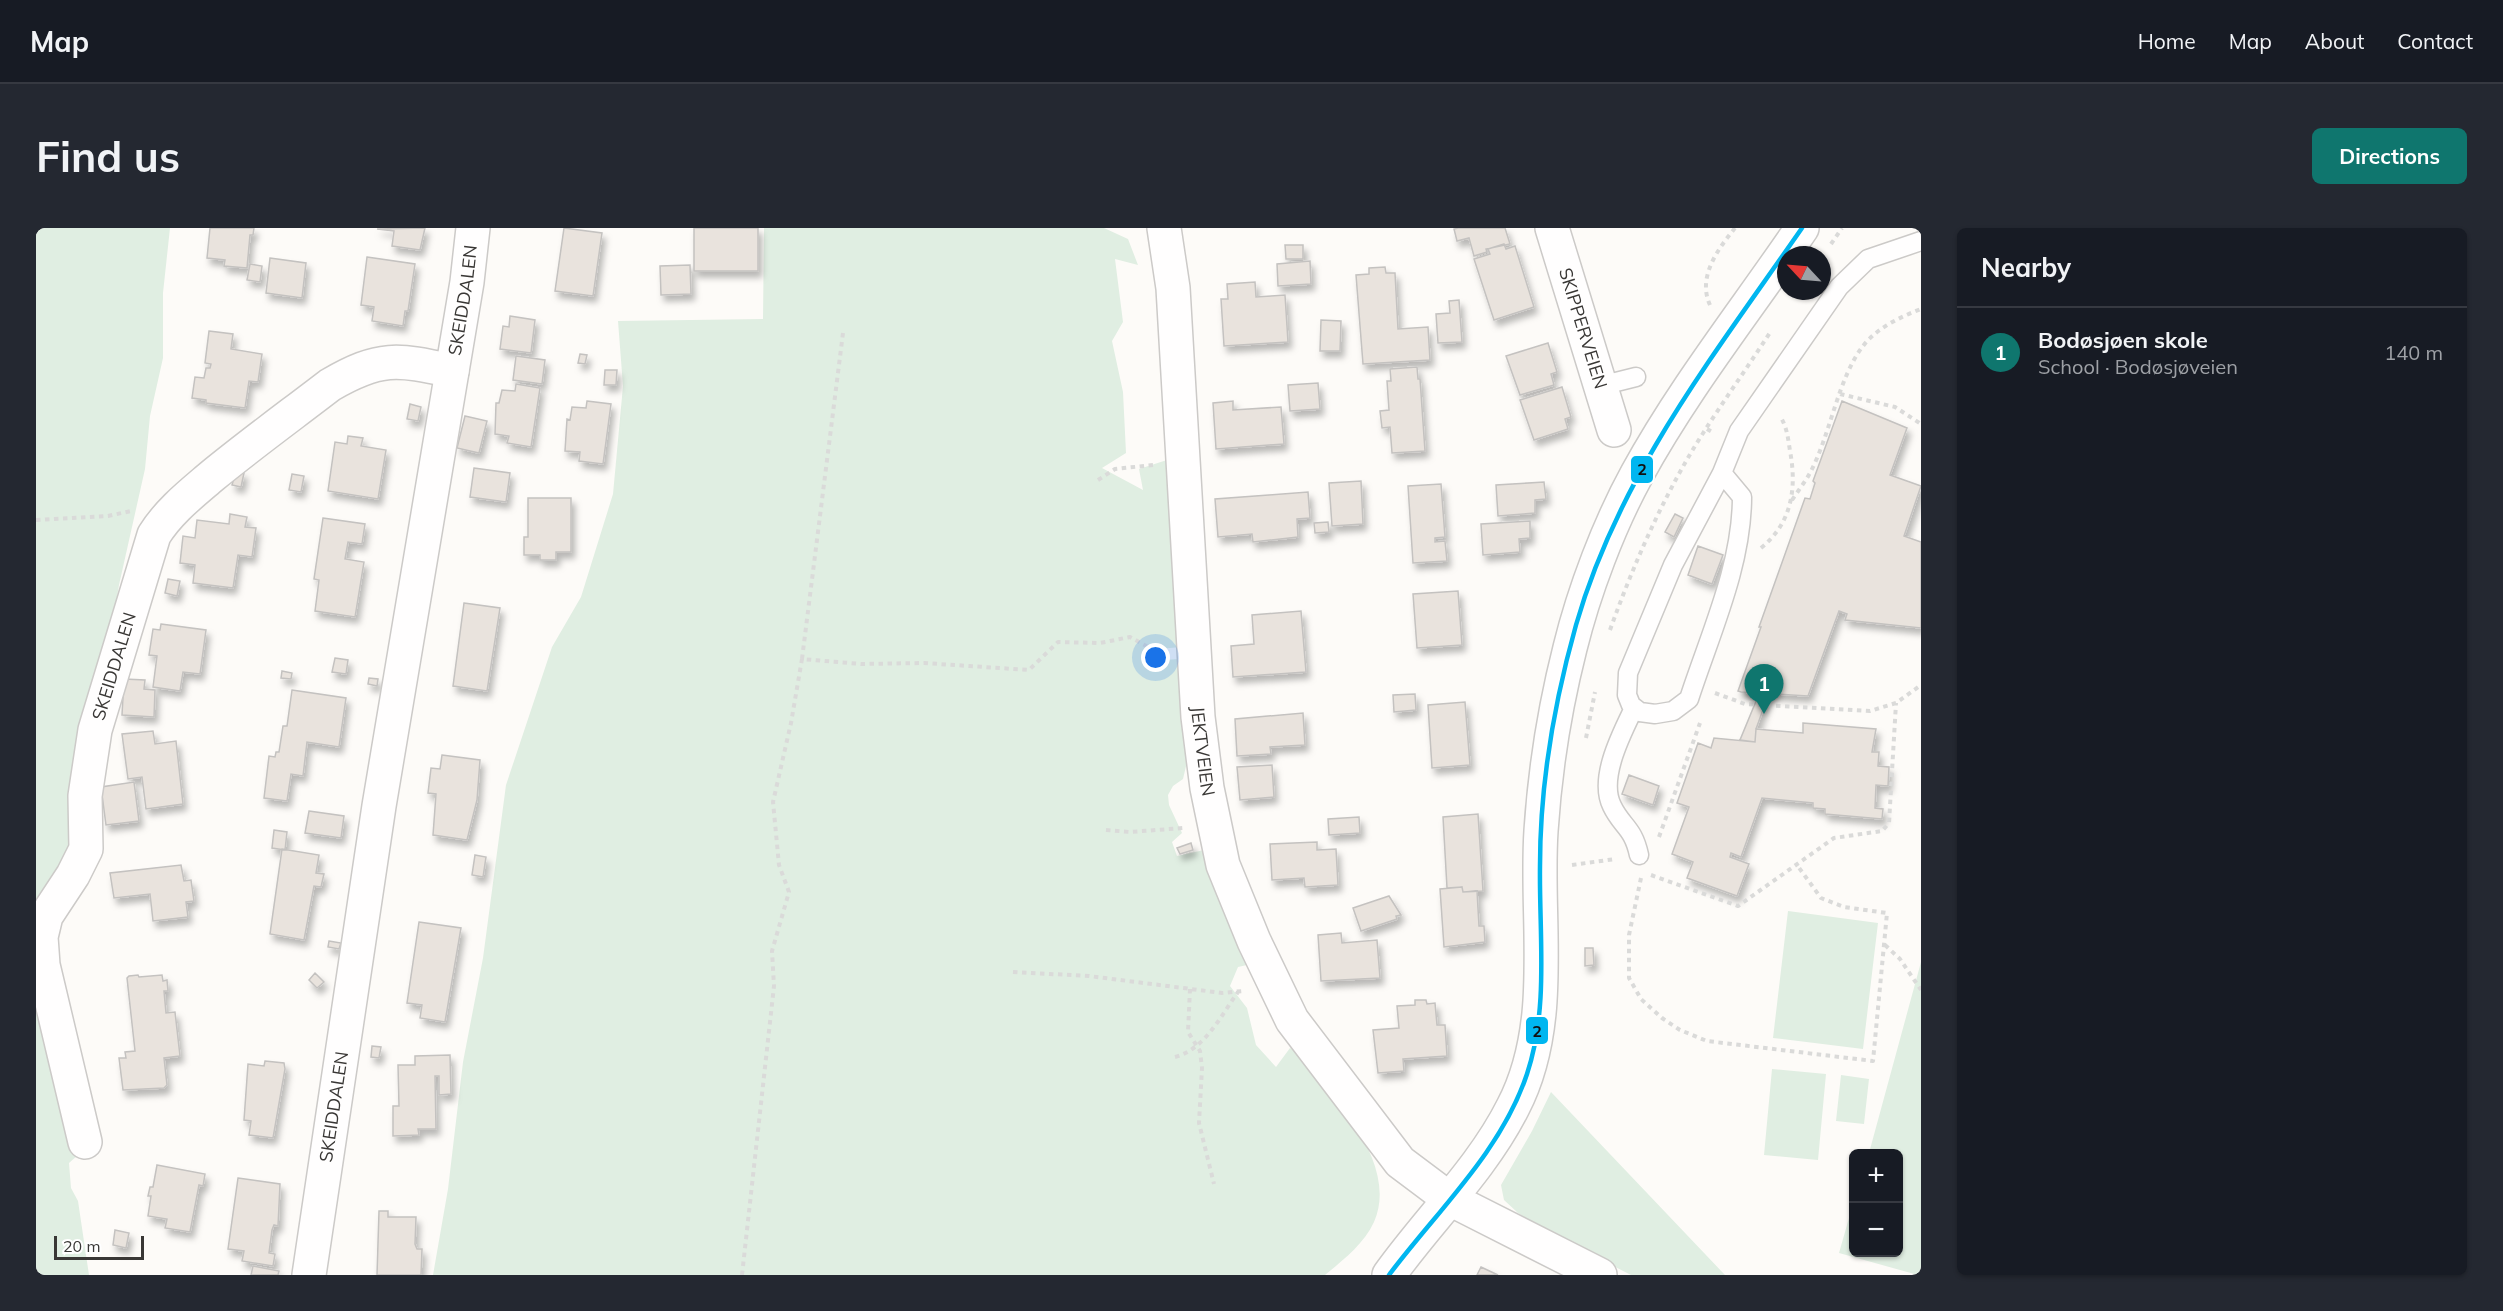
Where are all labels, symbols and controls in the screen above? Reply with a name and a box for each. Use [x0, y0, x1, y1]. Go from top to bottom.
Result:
text: Map [30, 24, 89, 59]
text: Home [2138, 28, 2196, 54]
text: Map [2229, 28, 2272, 54]
text: About [2305, 28, 2364, 54]
text: Contact [2397, 28, 2473, 54]
button: Directions [2312, 128, 2467, 184]
text: Find us [36, 130, 180, 183]
street label: SKEIDDALEN [443, 244, 482, 357]
north arrow [1777, 246, 1831, 300]
text: Nearby [1981, 251, 2071, 284]
street label: SKIPPERVEIEN [1554, 265, 1613, 392]
text: Bodøsjøen skole [2038, 326, 2208, 354]
text: 1 [1995, 340, 2007, 365]
text: 140 m [2384, 340, 2443, 365]
text: School · Bodøsjøveien [2038, 354, 2238, 379]
line badge: 2 [1630, 455, 1654, 484]
text: 2 [1637, 459, 1647, 479]
street label: SKEIDDALEN [87, 609, 141, 723]
your location [1141, 643, 1170, 672]
pin: 1 [1744, 664, 1784, 714]
street label: JEKTVEIEN [1186, 706, 1220, 798]
line badge: 2 [1525, 1016, 1549, 1045]
text: 2 [1532, 1021, 1542, 1041]
street label: SKEIDDALEN [314, 1050, 353, 1164]
map controls [1849, 1149, 1903, 1257]
button: + [1849, 1149, 1903, 1203]
button: − [1849, 1203, 1903, 1257]
scale bar [54, 1233, 144, 1260]
text: 20 m [63, 1236, 100, 1256]

